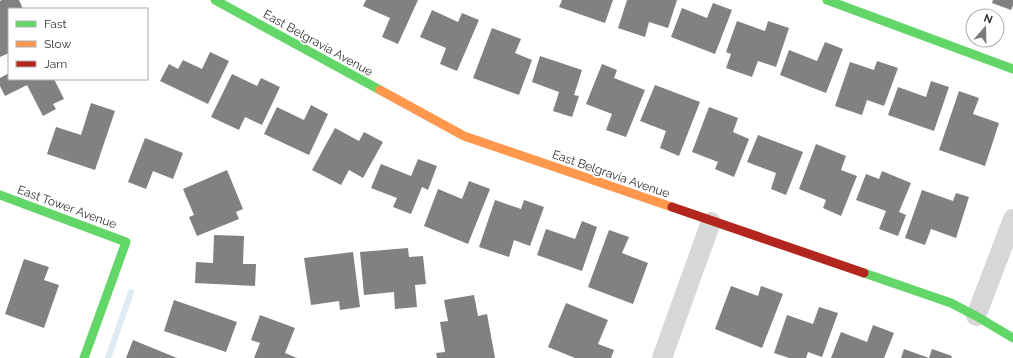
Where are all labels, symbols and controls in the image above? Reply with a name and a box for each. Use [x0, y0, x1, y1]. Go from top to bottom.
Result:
street label: East Belgravia Avenue [261, 7, 375, 79]
legend [8, 8, 148, 80]
north arrow [965, 8, 1005, 48]
text: N [982, 12, 994, 27]
text: Fast [44, 17, 67, 31]
text: Slow [44, 37, 71, 51]
text: Jam [44, 57, 67, 71]
street label: East Belgravia Avenue [550, 147, 672, 201]
street label: East Tower Avenue [15, 183, 119, 231]

